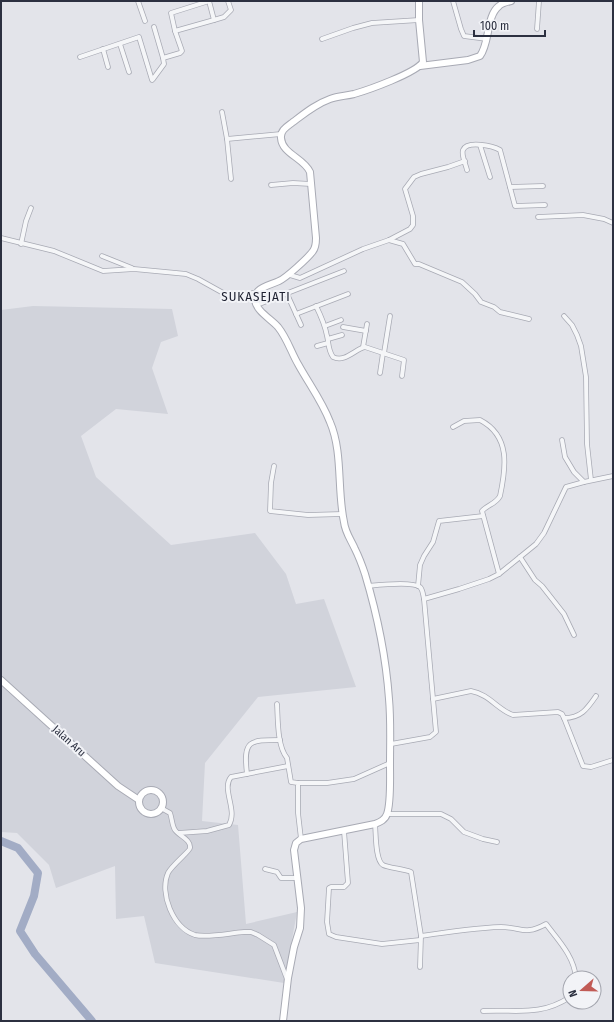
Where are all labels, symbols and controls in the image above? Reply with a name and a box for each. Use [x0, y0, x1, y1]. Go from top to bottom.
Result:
scale bar [474, 12, 545, 38]
text: 100 m [480, 19, 509, 33]
district label: SUKASEJATI [221, 289, 291, 304]
street label: Jalan Aru [50, 723, 88, 759]
north arrow [562, 970, 602, 1010]
text: N [566, 988, 580, 999]

